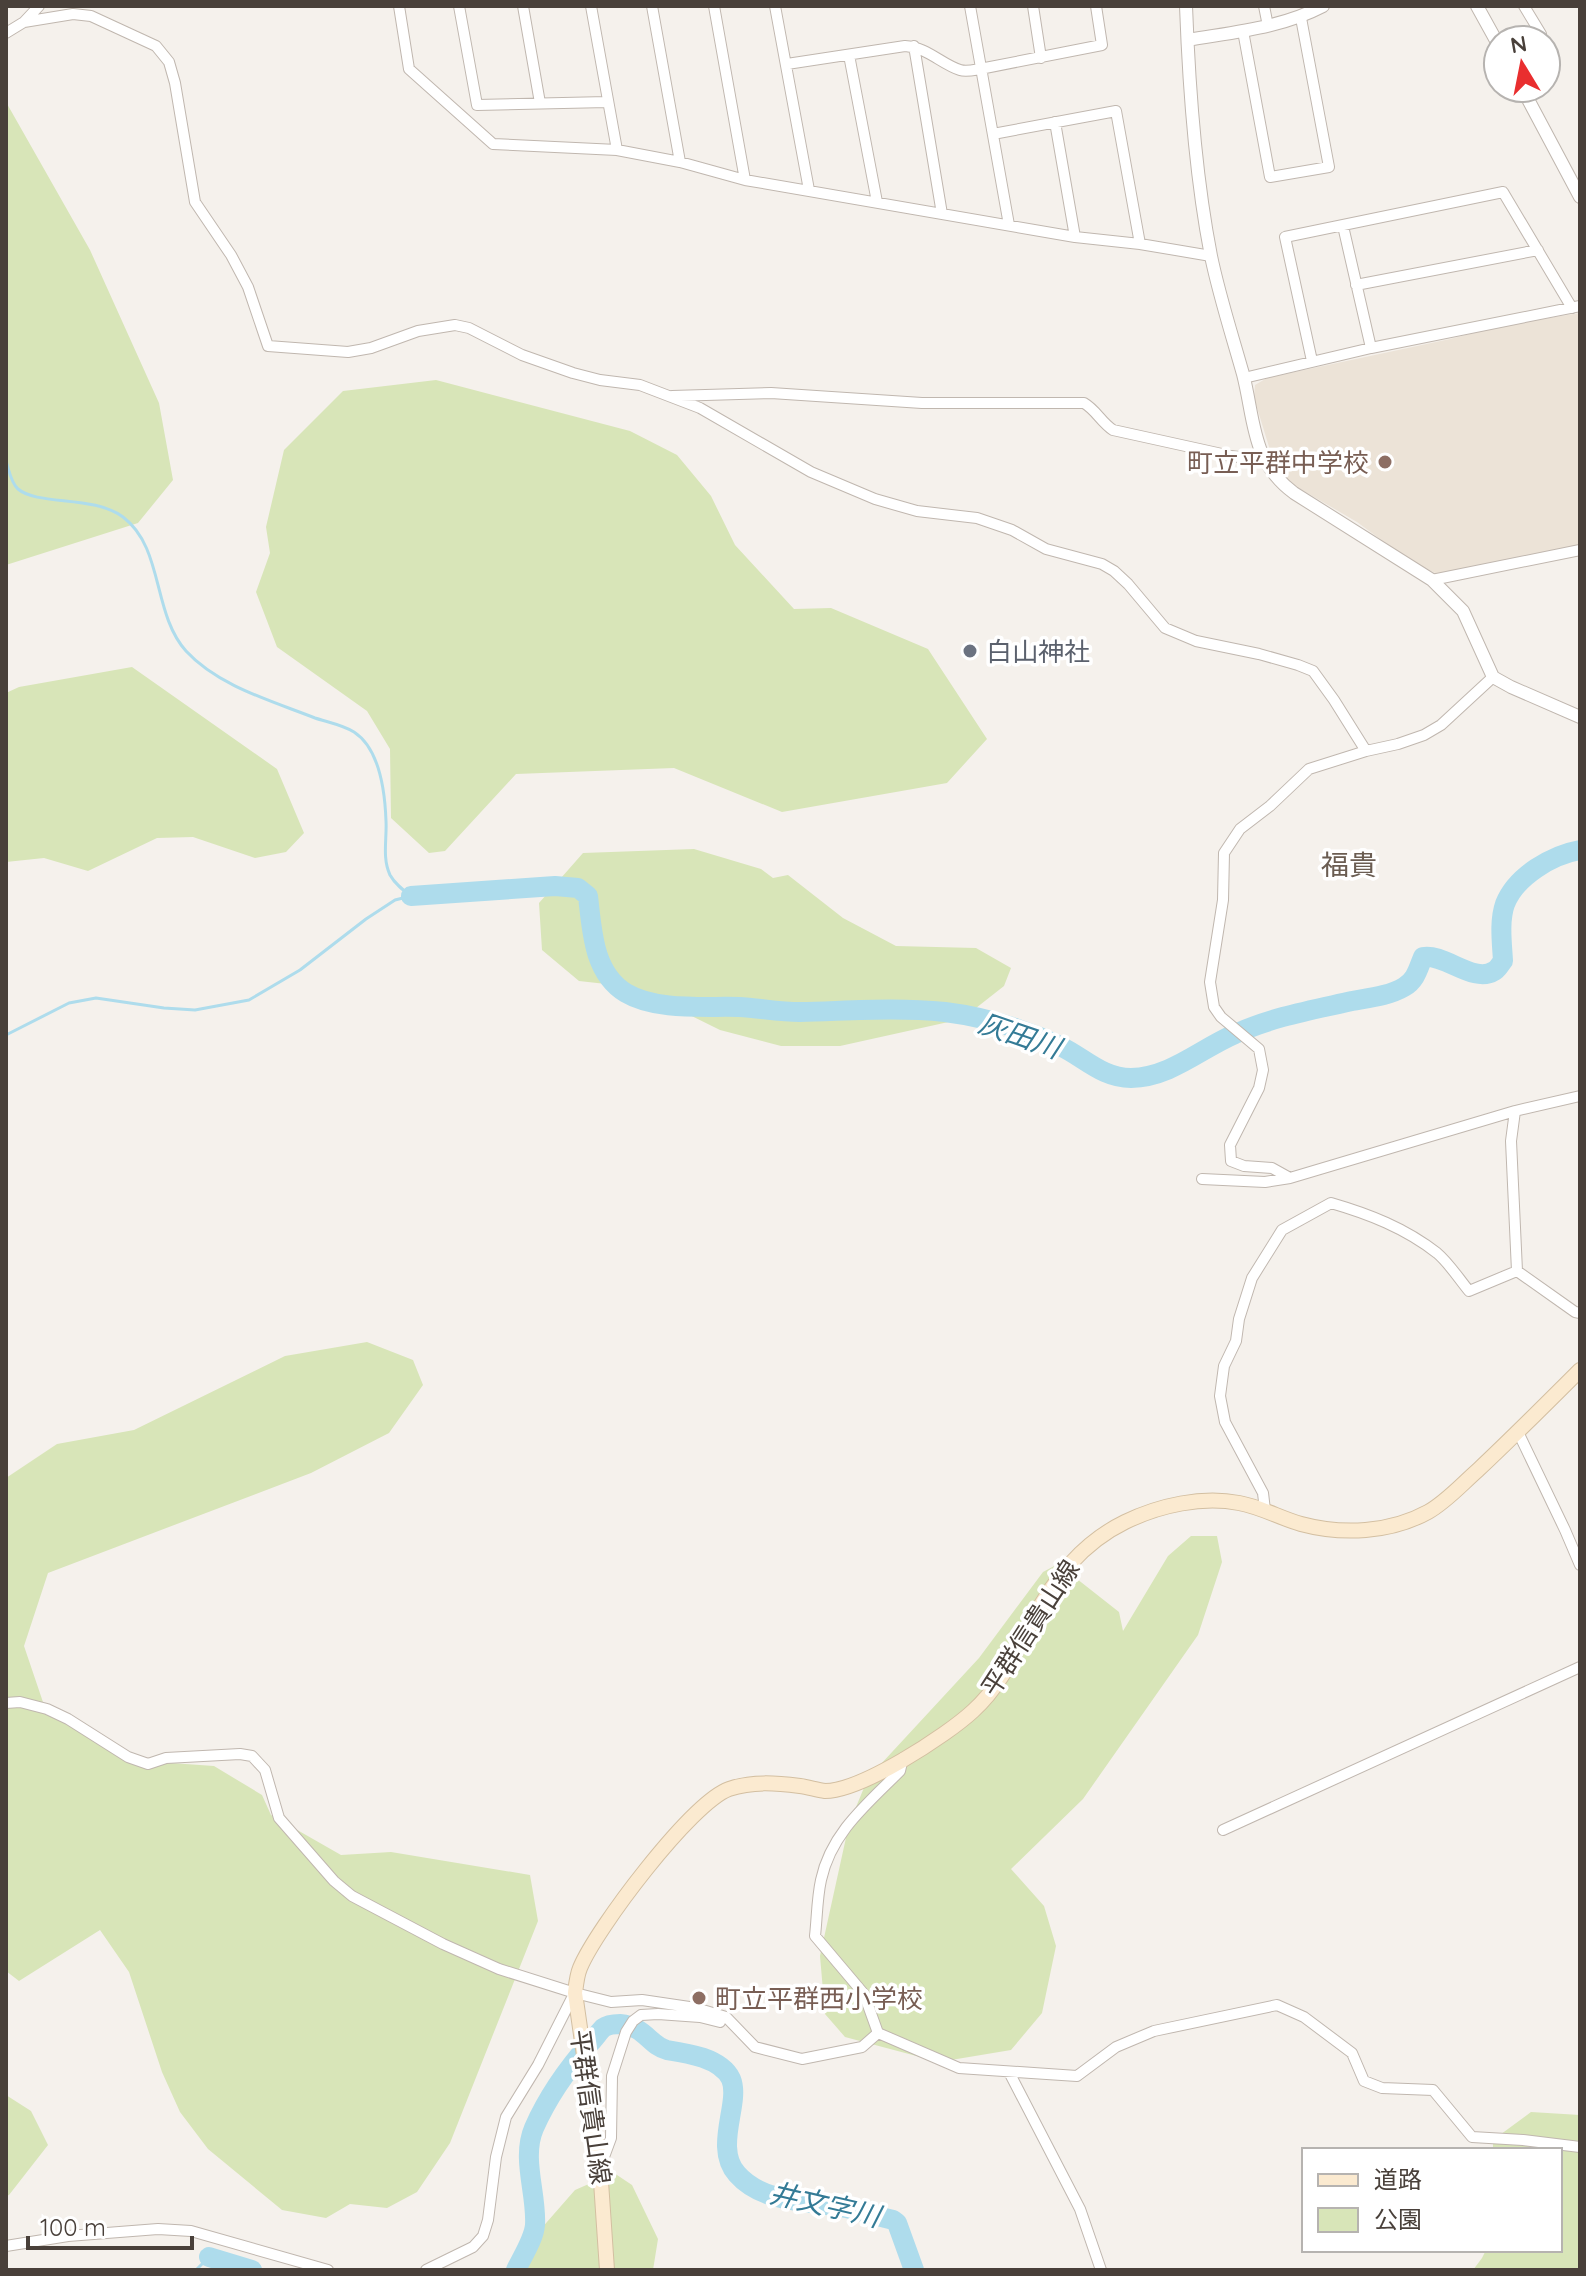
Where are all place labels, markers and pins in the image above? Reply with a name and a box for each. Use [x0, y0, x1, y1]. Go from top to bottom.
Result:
place label: 町立平群中学校 [1187, 446, 1369, 479]
marker: 町立平群中学校 [1376, 453, 1394, 471]
place label: 白山神社 [986, 635, 1090, 668]
marker: 白山神社 [961, 642, 979, 660]
place label: 町立平群西小学校 [715, 1982, 923, 2015]
marker: 町立平群西小学校 [690, 1989, 708, 2007]

